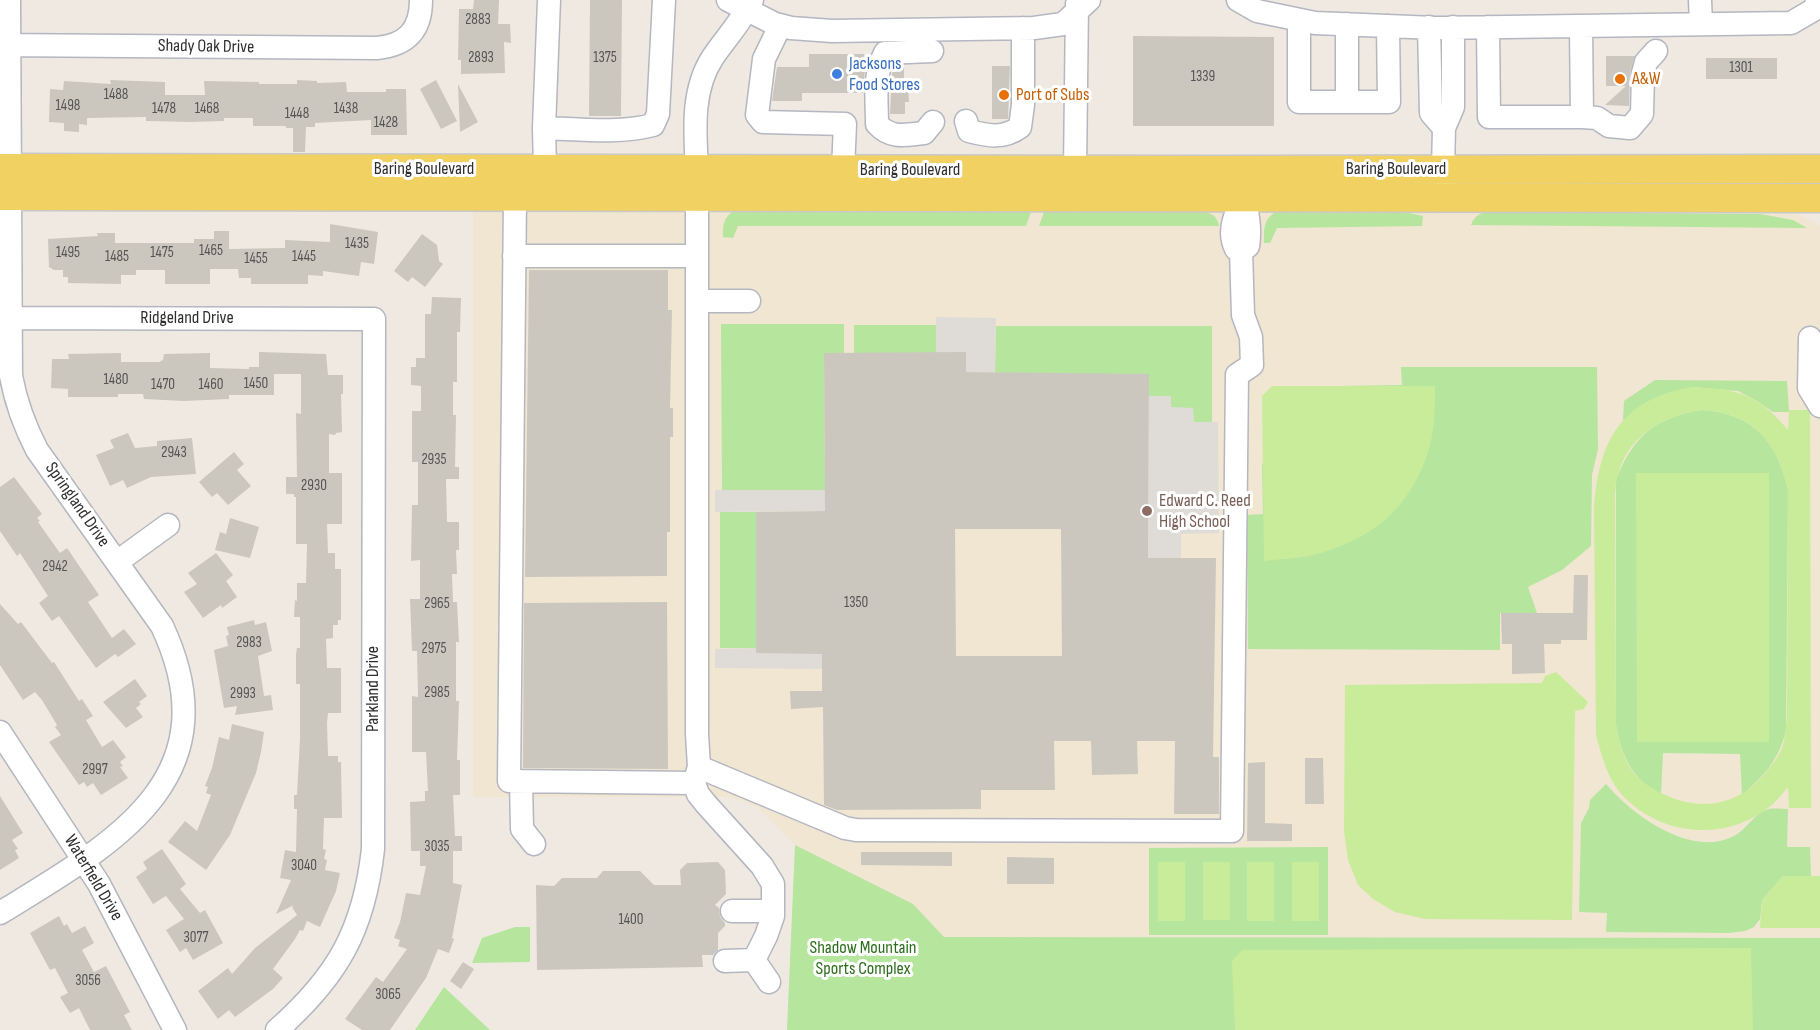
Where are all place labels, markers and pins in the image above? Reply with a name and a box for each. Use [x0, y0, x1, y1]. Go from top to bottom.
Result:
place label: Jacksons Food Stores [849, 53, 920, 96]
marker: Jacksons Food Stores [830, 67, 844, 81]
place label: A&W [1632, 68, 1661, 90]
marker: A&W [1613, 72, 1627, 86]
place label: Port of Subs [1016, 84, 1089, 106]
marker: Port of Subs [997, 88, 1011, 102]
place label: Edward C. Reed High School [1159, 490, 1251, 532]
marker: Edward C. Reed High School [1140, 504, 1154, 518]

